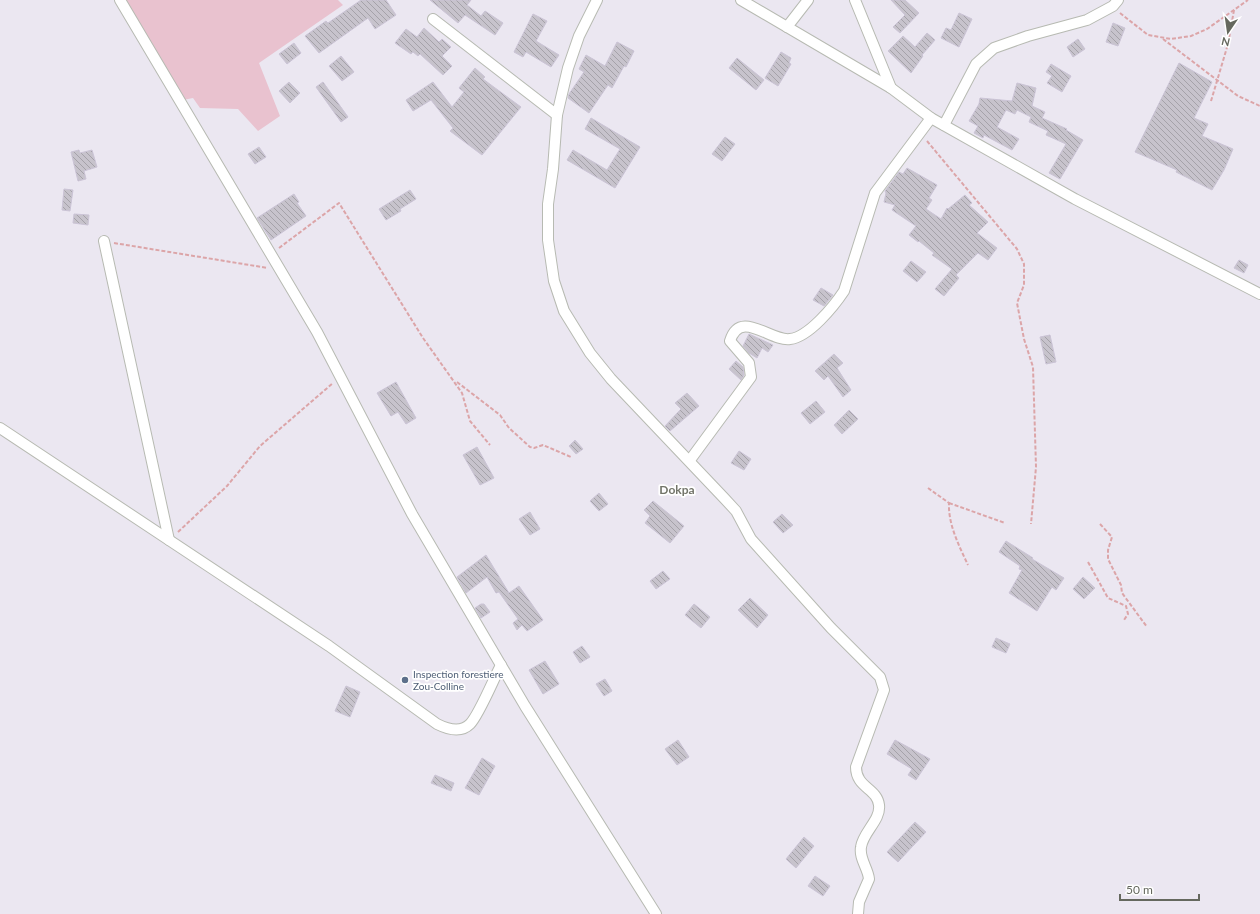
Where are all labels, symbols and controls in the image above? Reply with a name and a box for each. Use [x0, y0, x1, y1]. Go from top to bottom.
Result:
north arrow [1208, 12, 1248, 52]
text: N [1220, 35, 1231, 50]
district label: Dokpa [659, 482, 695, 497]
place label: Inspection forestiere Zou-Colline [413, 668, 503, 692]
marker: Inspection forestiere Zou-Colline [400, 675, 410, 685]
scale bar [1120, 876, 1199, 902]
text: 50 m [1126, 882, 1153, 897]

